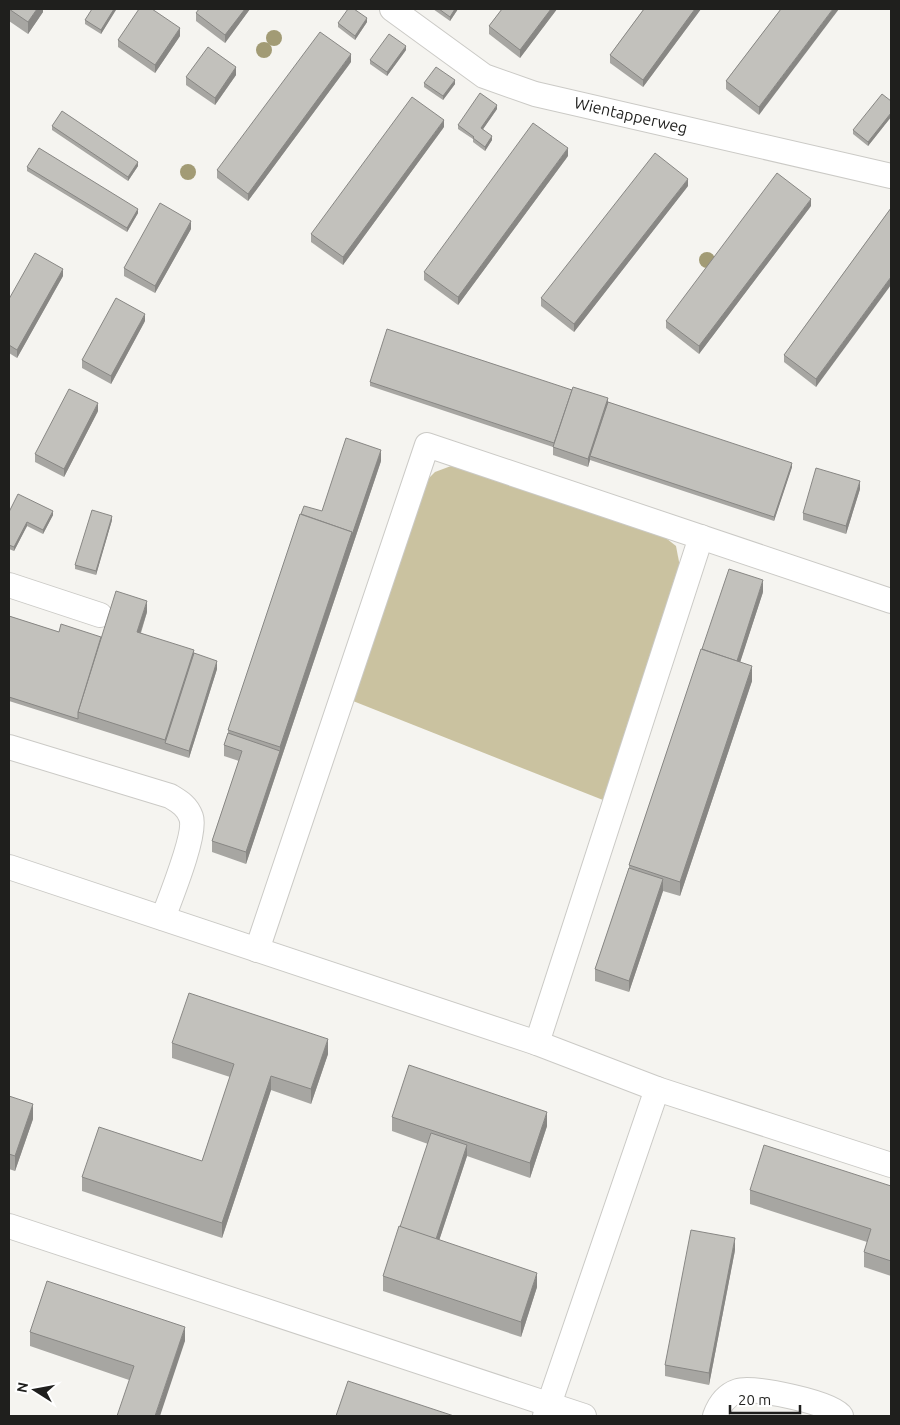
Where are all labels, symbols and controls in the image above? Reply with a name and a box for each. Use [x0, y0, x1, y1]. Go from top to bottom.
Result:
street label: Wientapperweg [573, 93, 689, 137]
north arrow [10, 1365, 60, 1415]
text: N [13, 1381, 31, 1394]
scale bar [730, 1382, 800, 1414]
text: 20 m [738, 1391, 771, 1408]

